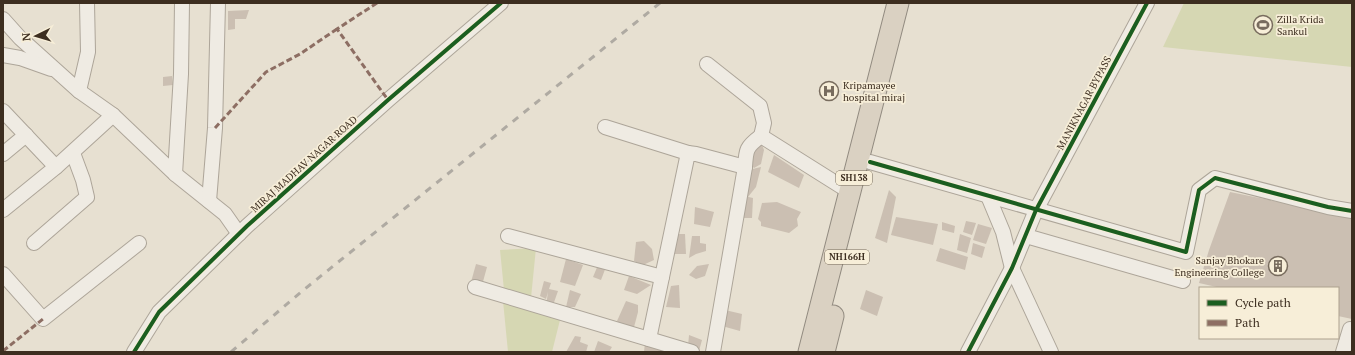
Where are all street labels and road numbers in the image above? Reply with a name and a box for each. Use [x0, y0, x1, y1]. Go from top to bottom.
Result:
street label: MANIKNAGAR BYPASS [1054, 54, 1114, 152]
street label: MIRAJ MADHAV NAGAR ROAD [248, 113, 360, 215]
road number: SH138 [836, 171, 872, 185]
road number: NH166H [825, 250, 869, 264]

